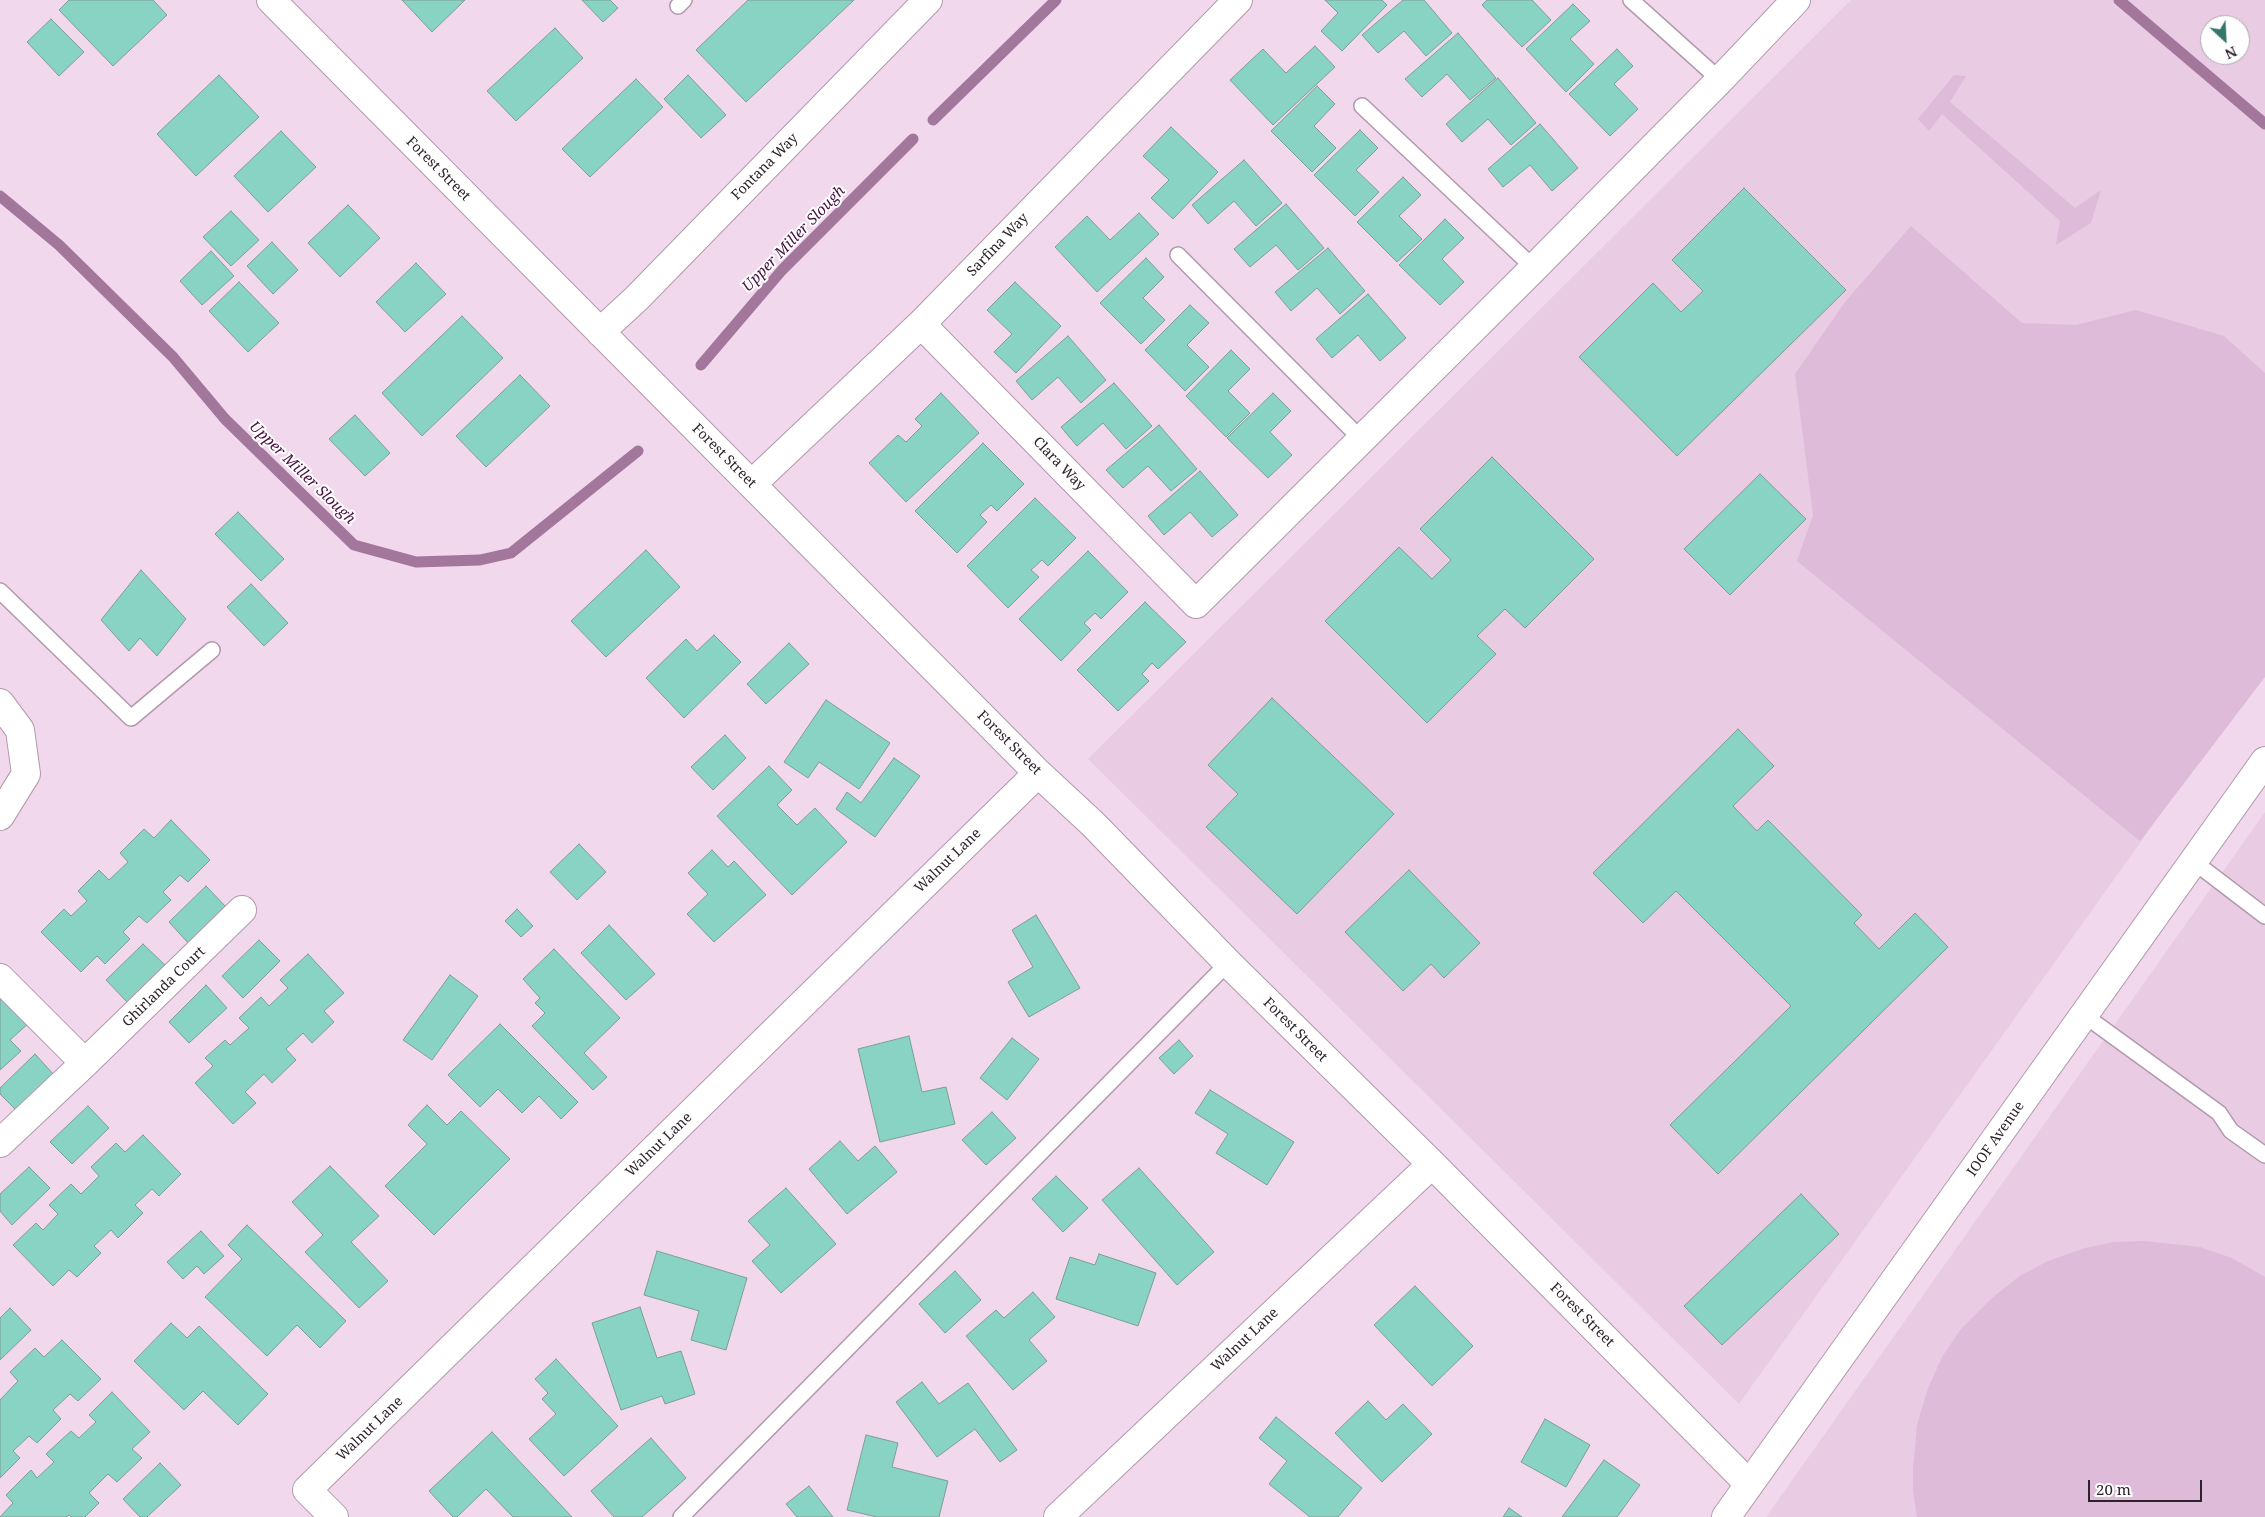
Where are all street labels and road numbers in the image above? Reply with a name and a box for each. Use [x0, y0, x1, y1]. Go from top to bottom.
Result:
street label: Fontana Way [728, 130, 802, 204]
street label: Forest Street [402, 133, 474, 205]
street label: Sarfina Way [964, 210, 1032, 280]
street label: Forest Street [688, 420, 760, 492]
street label: Clara Way [1029, 434, 1089, 494]
street label: Forest Street [973, 707, 1045, 779]
street label: Walnut Lane [911, 825, 985, 897]
street label: Ghirlanda Court [119, 943, 209, 1031]
street label: Forest Street [1259, 994, 1331, 1066]
street label: IOOF Avenue [1964, 1098, 2028, 1180]
street label: Walnut Lane [622, 1109, 696, 1181]
street label: Forest Street [1546, 1279, 1618, 1351]
street label: Walnut Lane [1208, 1305, 1282, 1375]
street label: Walnut Lane [333, 1393, 407, 1465]

